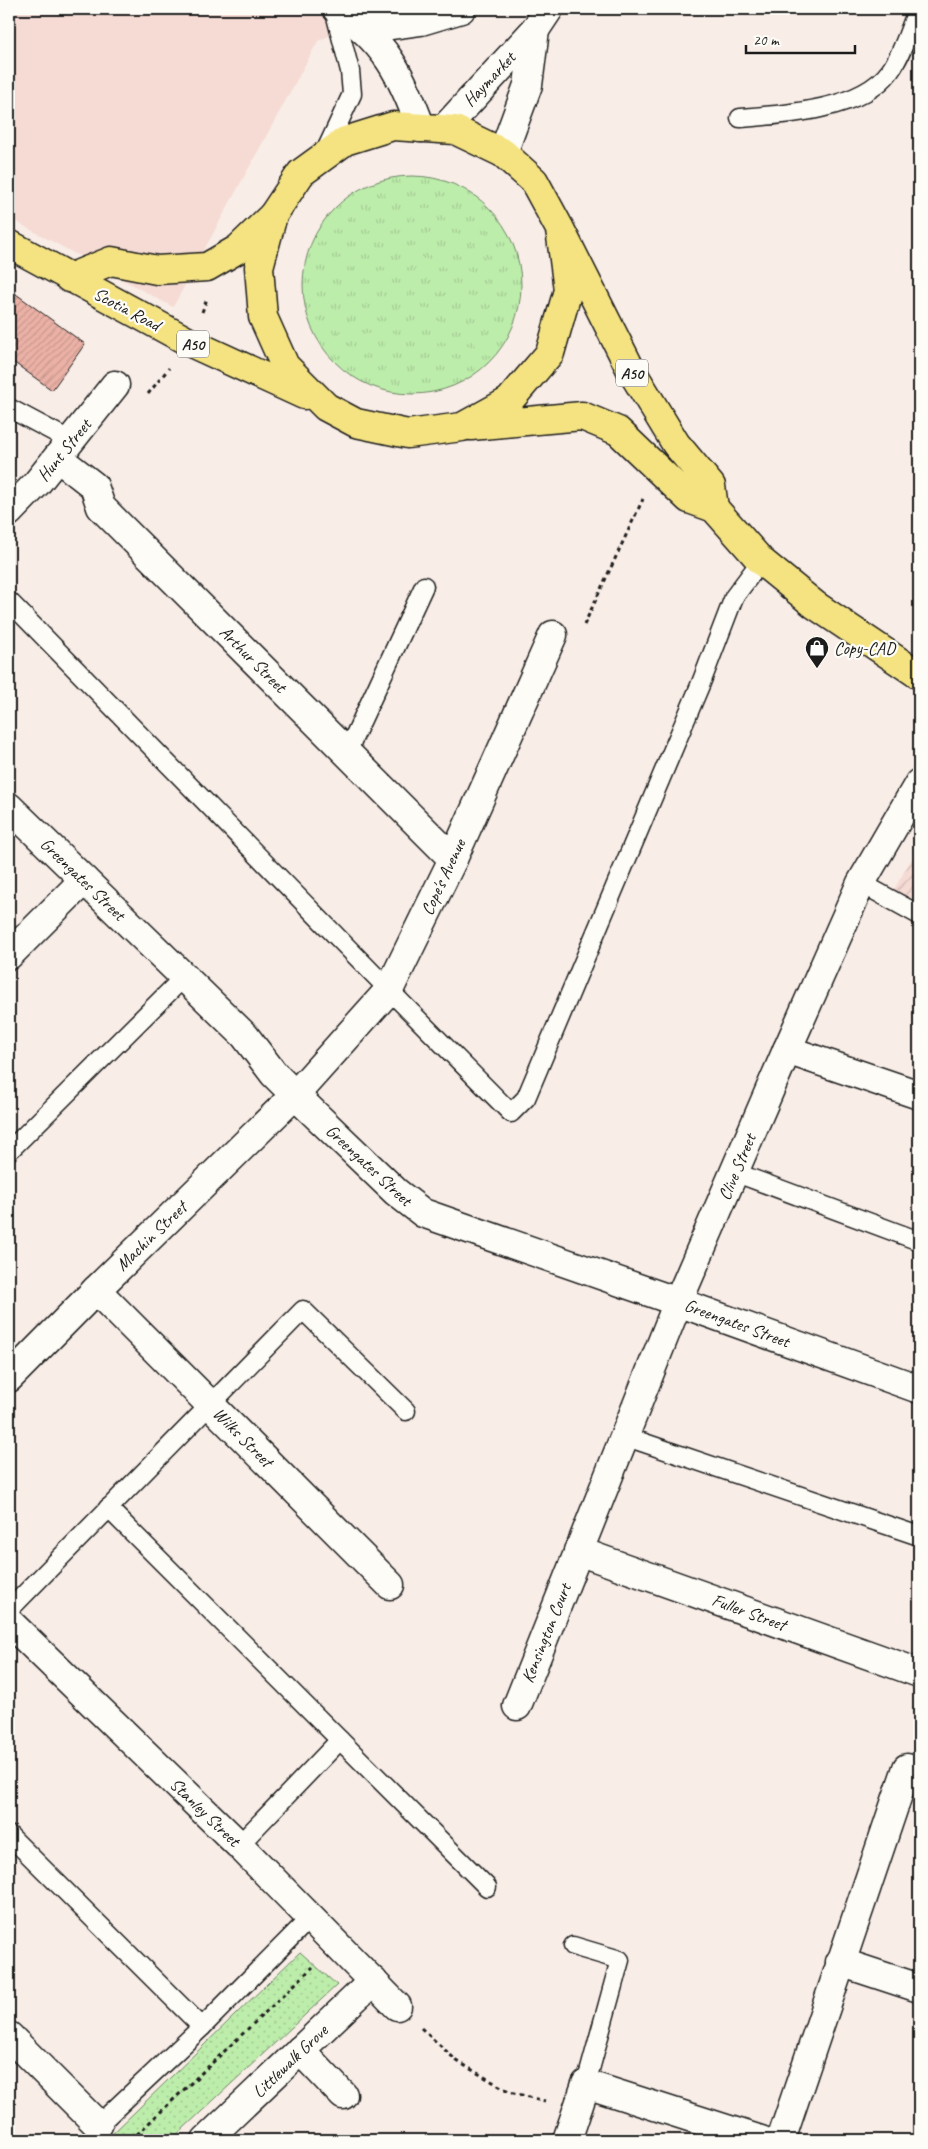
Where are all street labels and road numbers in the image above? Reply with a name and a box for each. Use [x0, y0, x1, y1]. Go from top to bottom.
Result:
street label: Haymarket [458, 46, 521, 111]
street label: Scotia Road [90, 282, 167, 337]
road number: A50 [177, 330, 209, 358]
road number: A50 [616, 359, 648, 386]
street label: Hunt Street [32, 413, 97, 486]
street label: Arthur Street [215, 621, 293, 699]
street label: Greengates Street [36, 833, 132, 927]
street label: Cope's Avenue [416, 834, 471, 919]
street label: Greengates Street [321, 1119, 418, 1212]
street label: Clive Street [713, 1129, 762, 1204]
street label: Machin Street [111, 1195, 193, 1275]
street label: Greengates Street [682, 1294, 794, 1353]
street label: Wilks Street [208, 1402, 280, 1474]
street label: Kensington Court [516, 1578, 577, 1686]
street label: Fuller Street [709, 1589, 792, 1637]
street label: Stanley Street [165, 1773, 246, 1852]
street label: Littlewalk Grove [248, 2019, 333, 2102]

